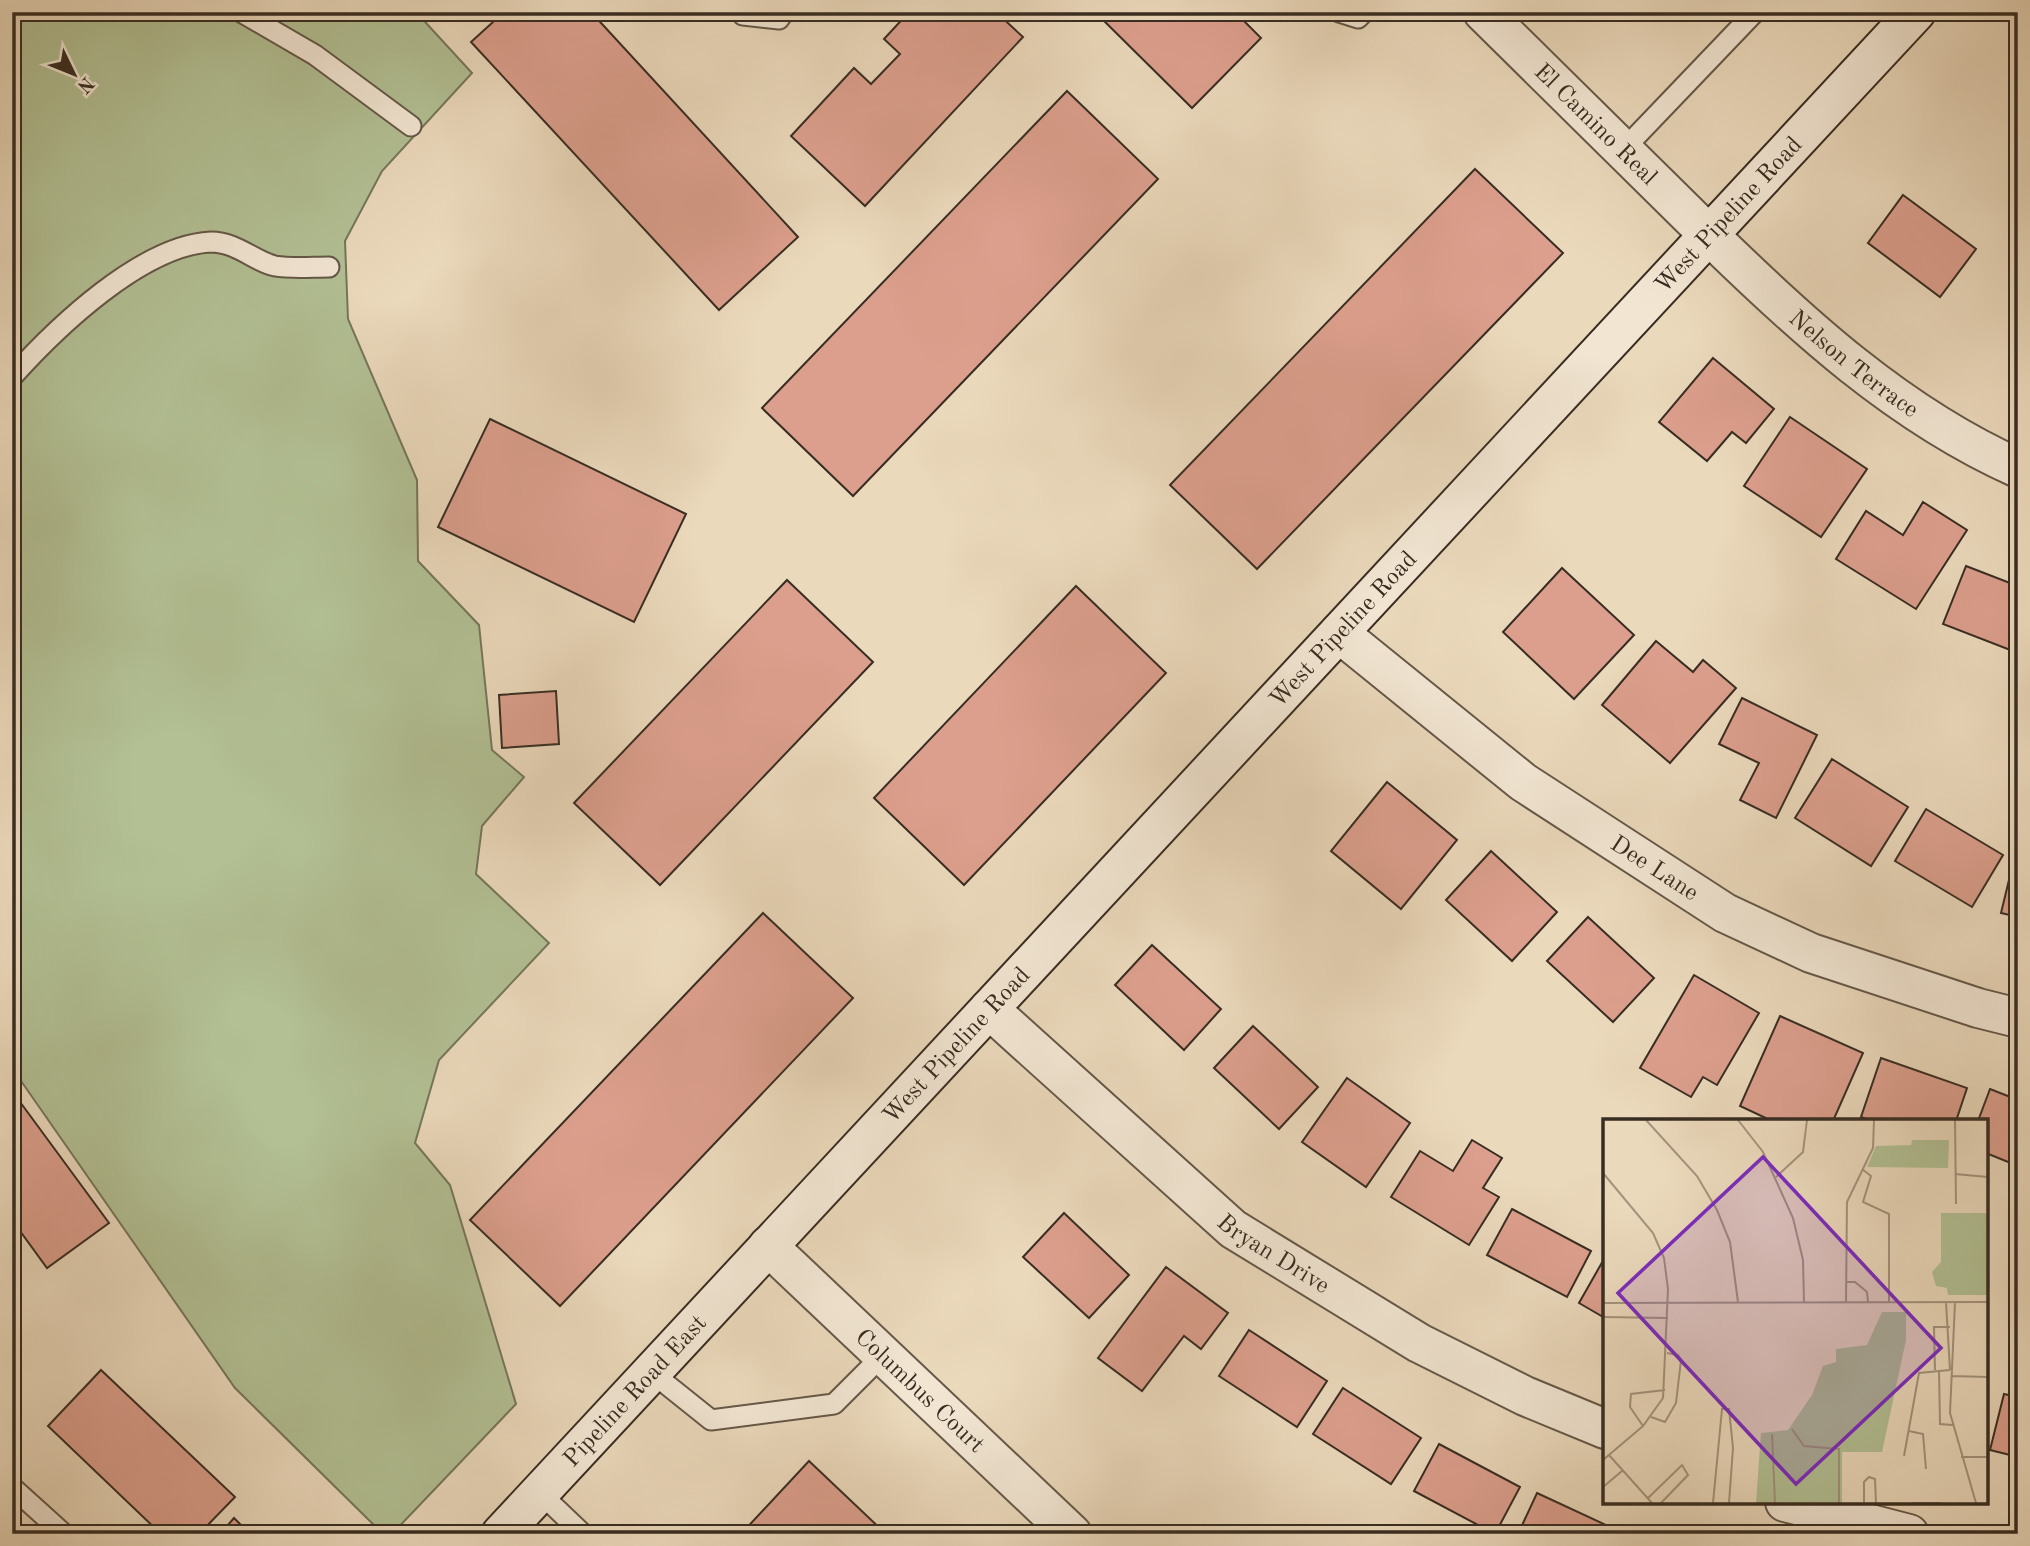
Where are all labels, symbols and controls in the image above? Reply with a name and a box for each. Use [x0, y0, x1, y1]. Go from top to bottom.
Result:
north arrow [38, 38, 108, 108]
street label: El Camino Real [1529, 60, 1661, 190]
text: N [72, 72, 97, 96]
street label: West Pipeline Road [1651, 133, 1807, 298]
street label: Nelson Terrace [1783, 307, 1922, 423]
street label: West Pipeline Road [1266, 547, 1422, 713]
street label: Dee Lane [1606, 832, 1702, 906]
street label: West Pipeline Road [879, 963, 1035, 1129]
inset map [1603, 1119, 1988, 1504]
street label: Bryan Drive [1211, 1211, 1333, 1299]
street label: Pipeline Road East [560, 1311, 712, 1472]
street label: Columbus Court [850, 1325, 988, 1458]

